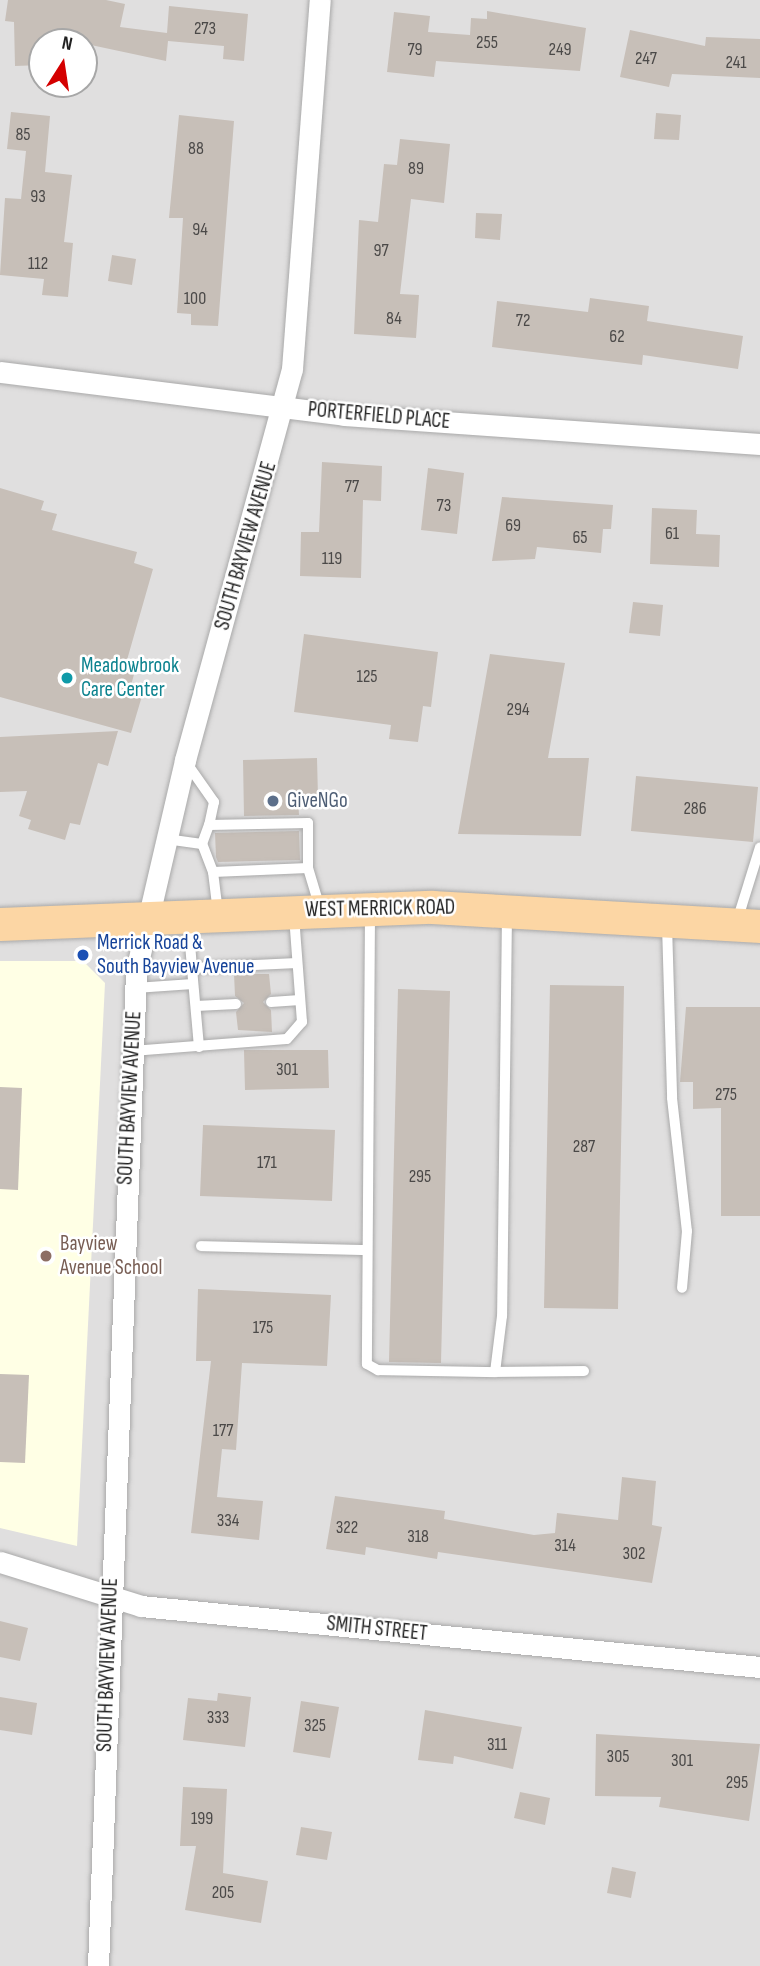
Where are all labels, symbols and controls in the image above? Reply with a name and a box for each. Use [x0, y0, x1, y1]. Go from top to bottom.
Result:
house number: 273 [194, 18, 216, 40]
north arrow [28, 28, 98, 98]
text: N [60, 32, 74, 56]
house number: 255 [476, 32, 498, 54]
house number: 79 [407, 39, 423, 61]
house number: 249 [549, 39, 571, 61]
house number: 247 [635, 48, 657, 70]
house number: 241 [725, 52, 747, 74]
house number: 85 [15, 124, 31, 146]
house number: 88 [188, 138, 204, 160]
house number: 89 [408, 158, 424, 180]
house number: 93 [30, 186, 46, 208]
house number: 94 [192, 219, 208, 241]
house number: 97 [373, 240, 389, 262]
house number: 112 [28, 253, 48, 275]
house number: 100 [184, 288, 206, 310]
house number: 84 [386, 308, 402, 330]
house number: 72 [516, 310, 530, 332]
house number: 62 [609, 326, 625, 348]
street label: PORTERFIELD PLACE [307, 397, 451, 435]
street label: SOUTH BAYVIEW AVENUE [210, 459, 282, 633]
house number: 77 [345, 476, 359, 498]
house number: 73 [437, 495, 451, 517]
house number: 69 [505, 515, 521, 537]
house number: 61 [665, 523, 679, 545]
house number: 65 [572, 527, 588, 549]
house number: 119 [322, 548, 342, 570]
place label: Meadowbrook Care Center [81, 653, 179, 703]
house number: 125 [356, 666, 378, 688]
marker: Meadowbrook Care Center [59, 670, 75, 686]
house number: 294 [507, 699, 529, 721]
place label: GiveNGo [287, 788, 348, 814]
marker: GiveNGo [265, 793, 281, 809]
house number: 286 [683, 798, 707, 820]
street label: WEST MERRICK ROAD [305, 895, 455, 923]
place label: Merrick Road & South Bayview Avenue [97, 930, 255, 980]
marker: Merrick Road & South Bayview Avenue [75, 947, 91, 963]
street label: SOUTH BAYVIEW AVENUE [113, 1010, 147, 1186]
house number: 301 [276, 1059, 298, 1081]
house number: 275 [715, 1084, 737, 1106]
house number: 287 [573, 1136, 595, 1158]
house number: 171 [257, 1152, 277, 1174]
house number: 295 [409, 1166, 431, 1188]
place label: Bayview Avenue School [60, 1231, 162, 1281]
marker: Bayview Avenue School [38, 1248, 54, 1264]
house number: 175 [253, 1317, 273, 1339]
house number: 177 [213, 1420, 233, 1442]
house number: 334 [217, 1510, 239, 1532]
house number: 322 [336, 1517, 358, 1539]
house number: 318 [407, 1526, 429, 1548]
house number: 314 [554, 1535, 576, 1557]
house number: 302 [623, 1543, 645, 1565]
street label: SOUTH BAYVIEW AVENUE [92, 1578, 124, 1752]
street label: SMITH STREET [325, 1611, 429, 1647]
house number: 333 [207, 1707, 229, 1729]
house number: 325 [304, 1715, 326, 1737]
house number: 311 [487, 1734, 507, 1756]
house number: 305 [607, 1746, 629, 1768]
house number: 301 [671, 1750, 693, 1772]
house number: 295 [726, 1772, 748, 1794]
house number: 199 [191, 1808, 213, 1830]
house number: 205 [212, 1882, 234, 1904]

